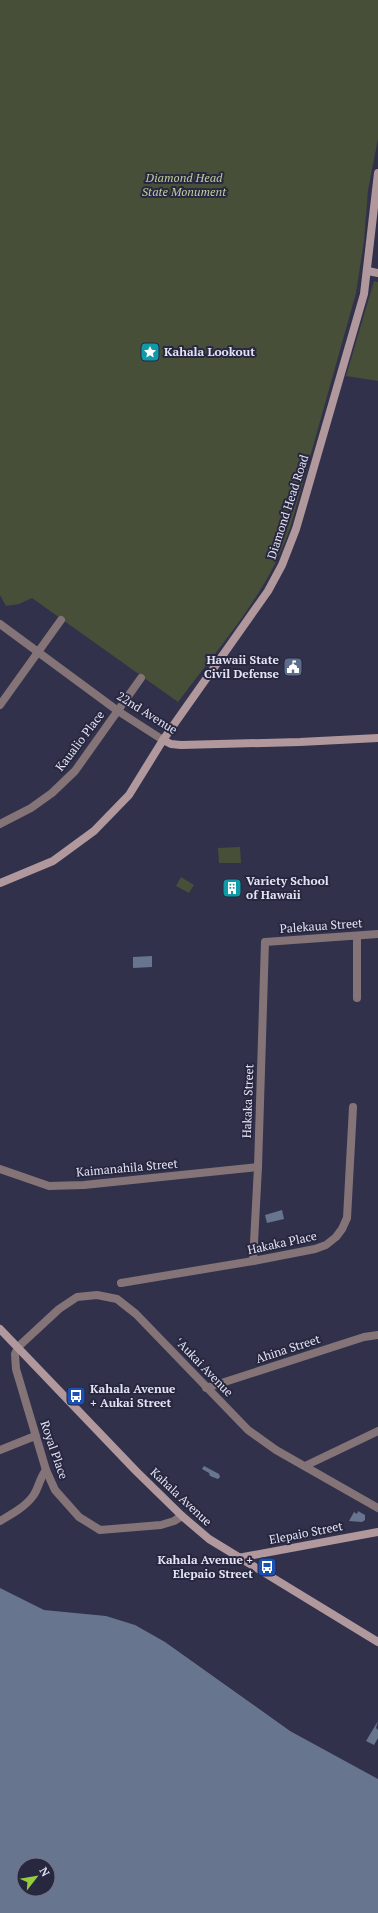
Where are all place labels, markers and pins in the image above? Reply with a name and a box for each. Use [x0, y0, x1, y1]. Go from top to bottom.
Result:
place icon: Kahala Lookout [139, 341, 161, 363]
place label: Kahala Lookout [164, 344, 255, 359]
place label: Hawaii State Civil Defense [204, 652, 280, 681]
public building icon: Hawaii State Civil Defense [282, 656, 304, 678]
place label: Variety School of Hawaii [246, 873, 329, 902]
building icon: Variety School of Hawaii [221, 877, 243, 899]
place label: Kahala Avenue + Aukai Street [90, 1381, 176, 1410]
bus stop icon: Kahala Avenue + Aukai Street [65, 1385, 87, 1407]
place label: Kahala Avenue + Elepaio Street [157, 1552, 253, 1581]
bus stop icon: Kahala Avenue + Elepaio Street [256, 1556, 278, 1578]

